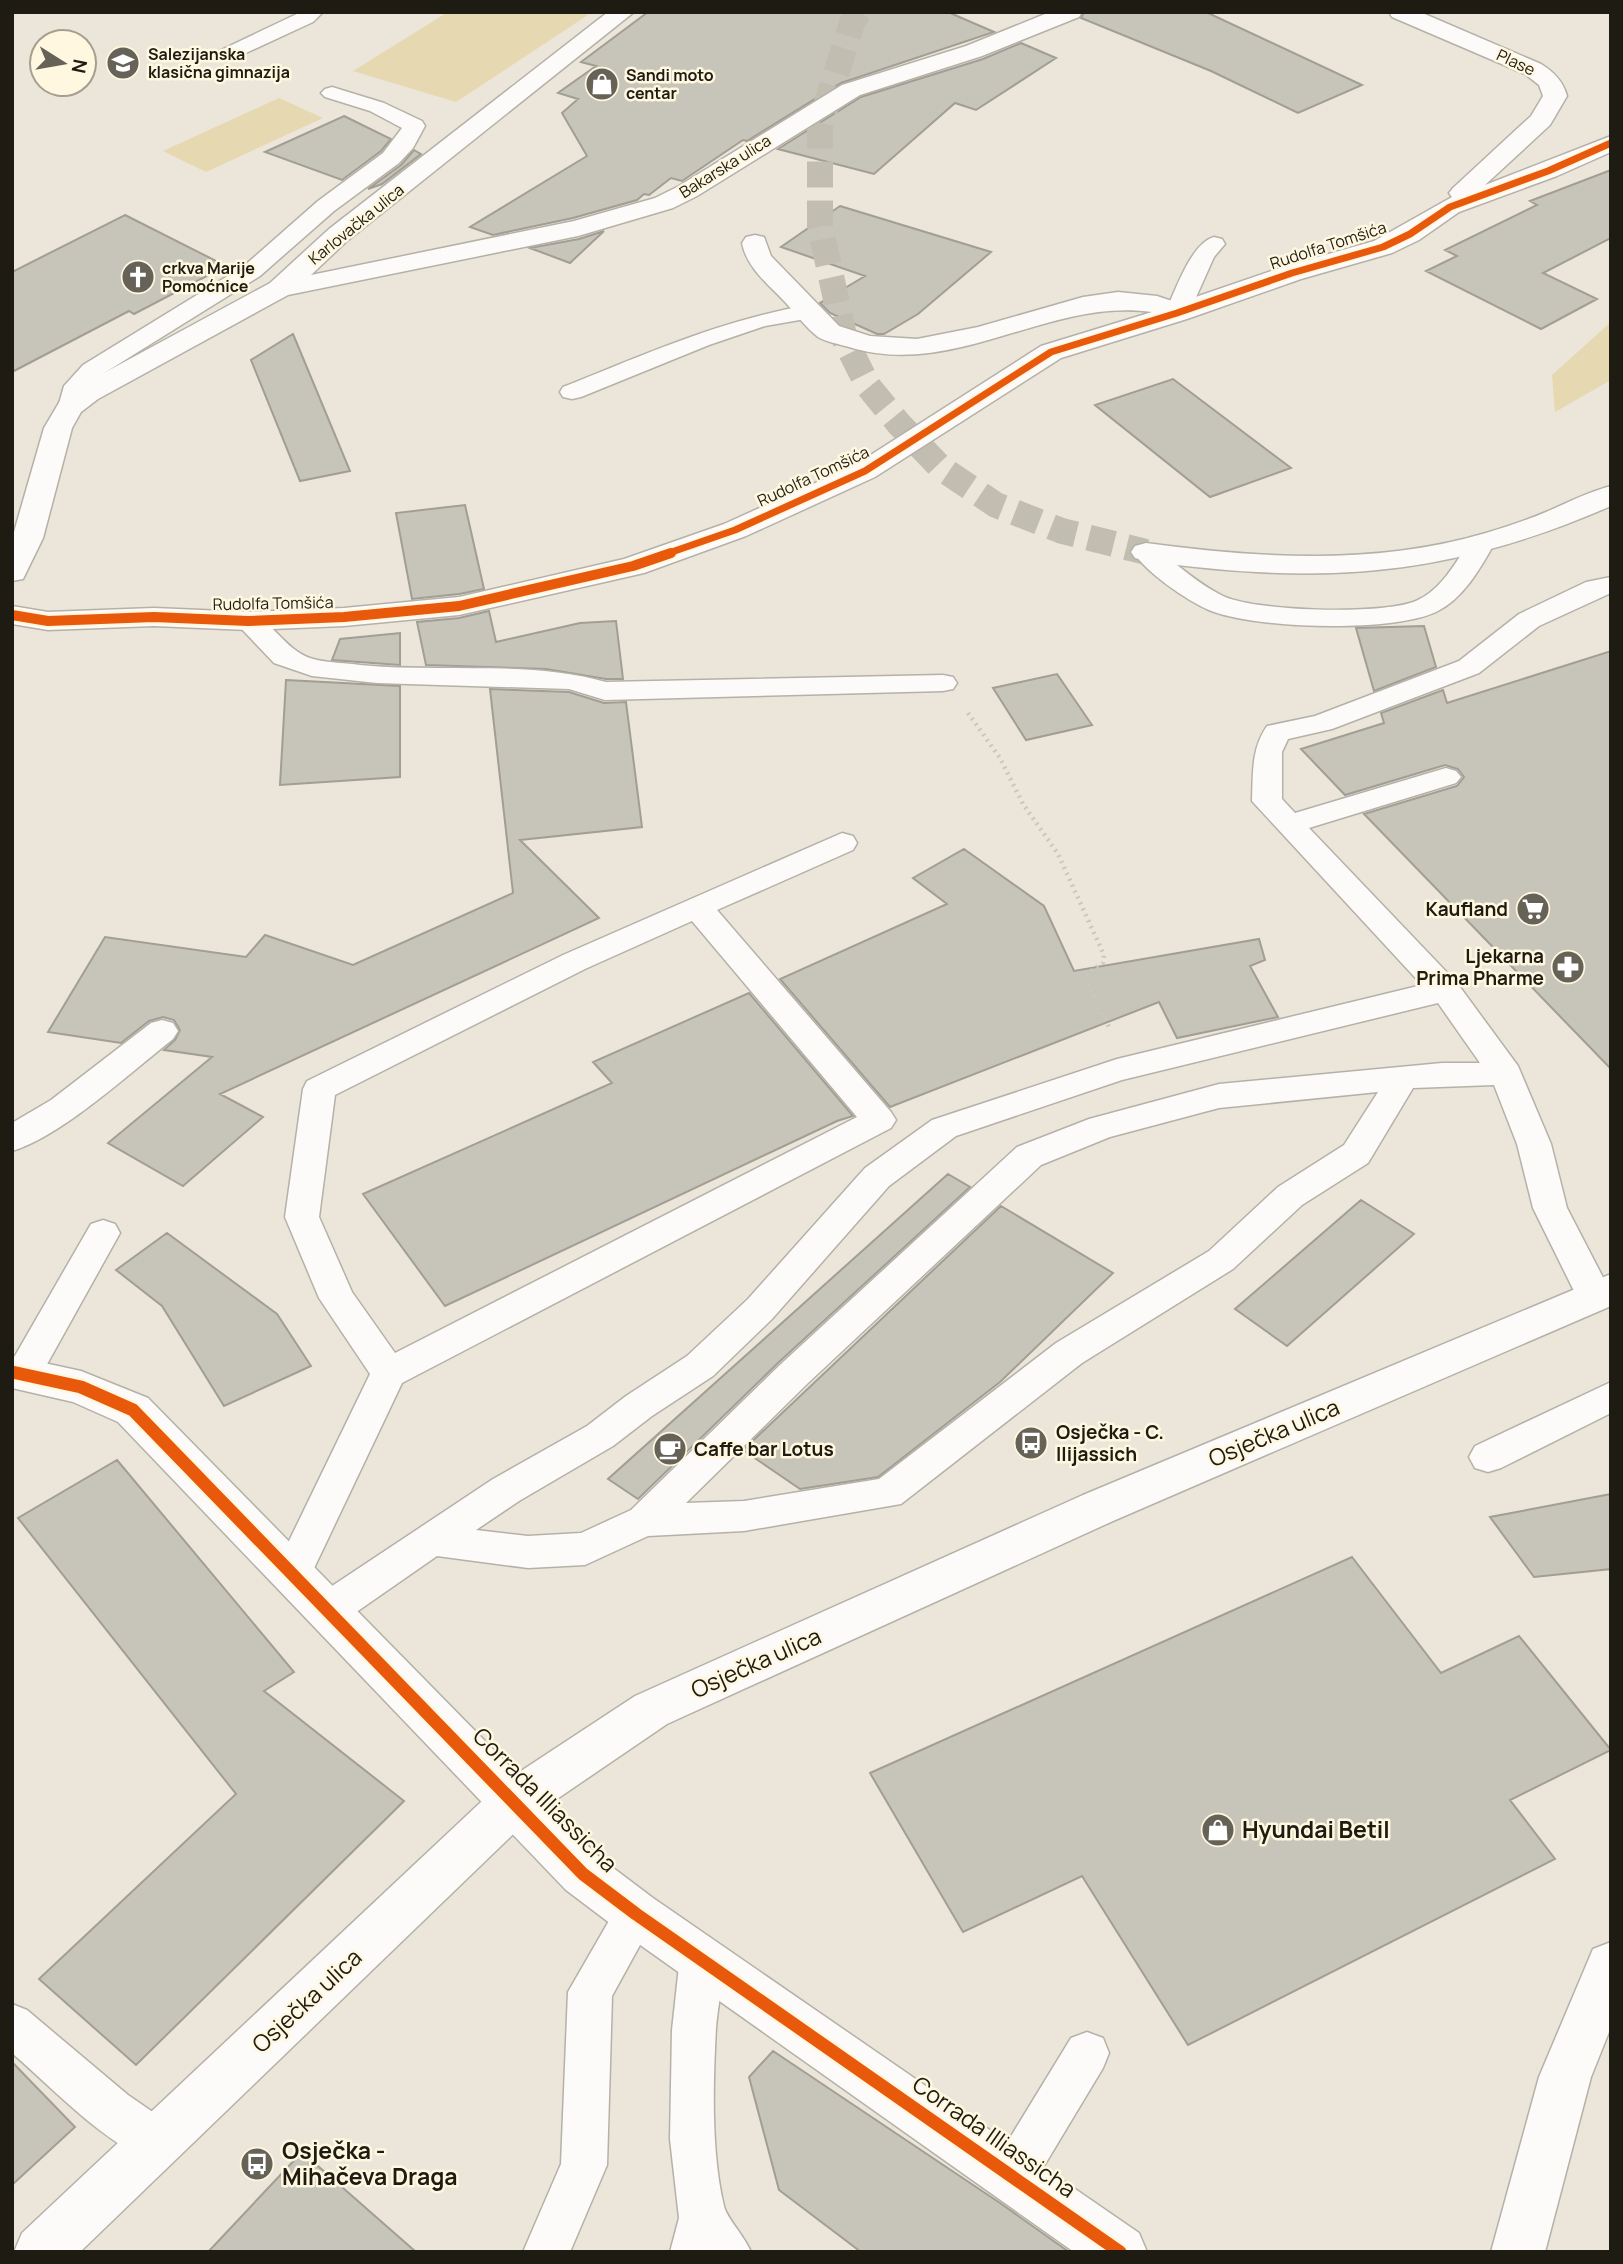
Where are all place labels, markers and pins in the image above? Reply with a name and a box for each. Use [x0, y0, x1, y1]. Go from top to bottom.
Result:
place label: Salezijanska klasična gimnazija [148, 43, 290, 83]
school or university icon: Salezijanska klasična gimnazija [104, 44, 142, 82]
place label: Sandi moto centar [626, 64, 714, 104]
shop icon: Sandi moto centar [583, 65, 621, 103]
place label: crkva Marije Pomoćnice [162, 257, 255, 297]
church icon: crkva Marije Pomoćnice [119, 258, 157, 296]
supermarket icon: Kaufland [1514, 890, 1552, 928]
place label: Kaufland [1425, 896, 1508, 922]
place label: Ljekarna Prima Pharme [1416, 943, 1544, 991]
pharmacy icon: Ljekarna Prima Pharme [1549, 948, 1587, 986]
place label: Osječka - C. Ilijassich [1056, 1419, 1164, 1467]
bus stop icon: Osječka - C. Ilijassich [1012, 1424, 1050, 1462]
cafe icon: Caffe bar Lotus [651, 1430, 689, 1468]
place label: Caffe bar Lotus [694, 1436, 834, 1462]
shop icon: Hyundai Betil [1199, 1811, 1237, 1849]
place label: Hyundai Betil [1242, 1813, 1390, 1845]
place label: Osječka - Mihačeva Draga [282, 2134, 458, 2192]
bus stop icon: Osječka - Mihačeva Draga [238, 2145, 276, 2183]

